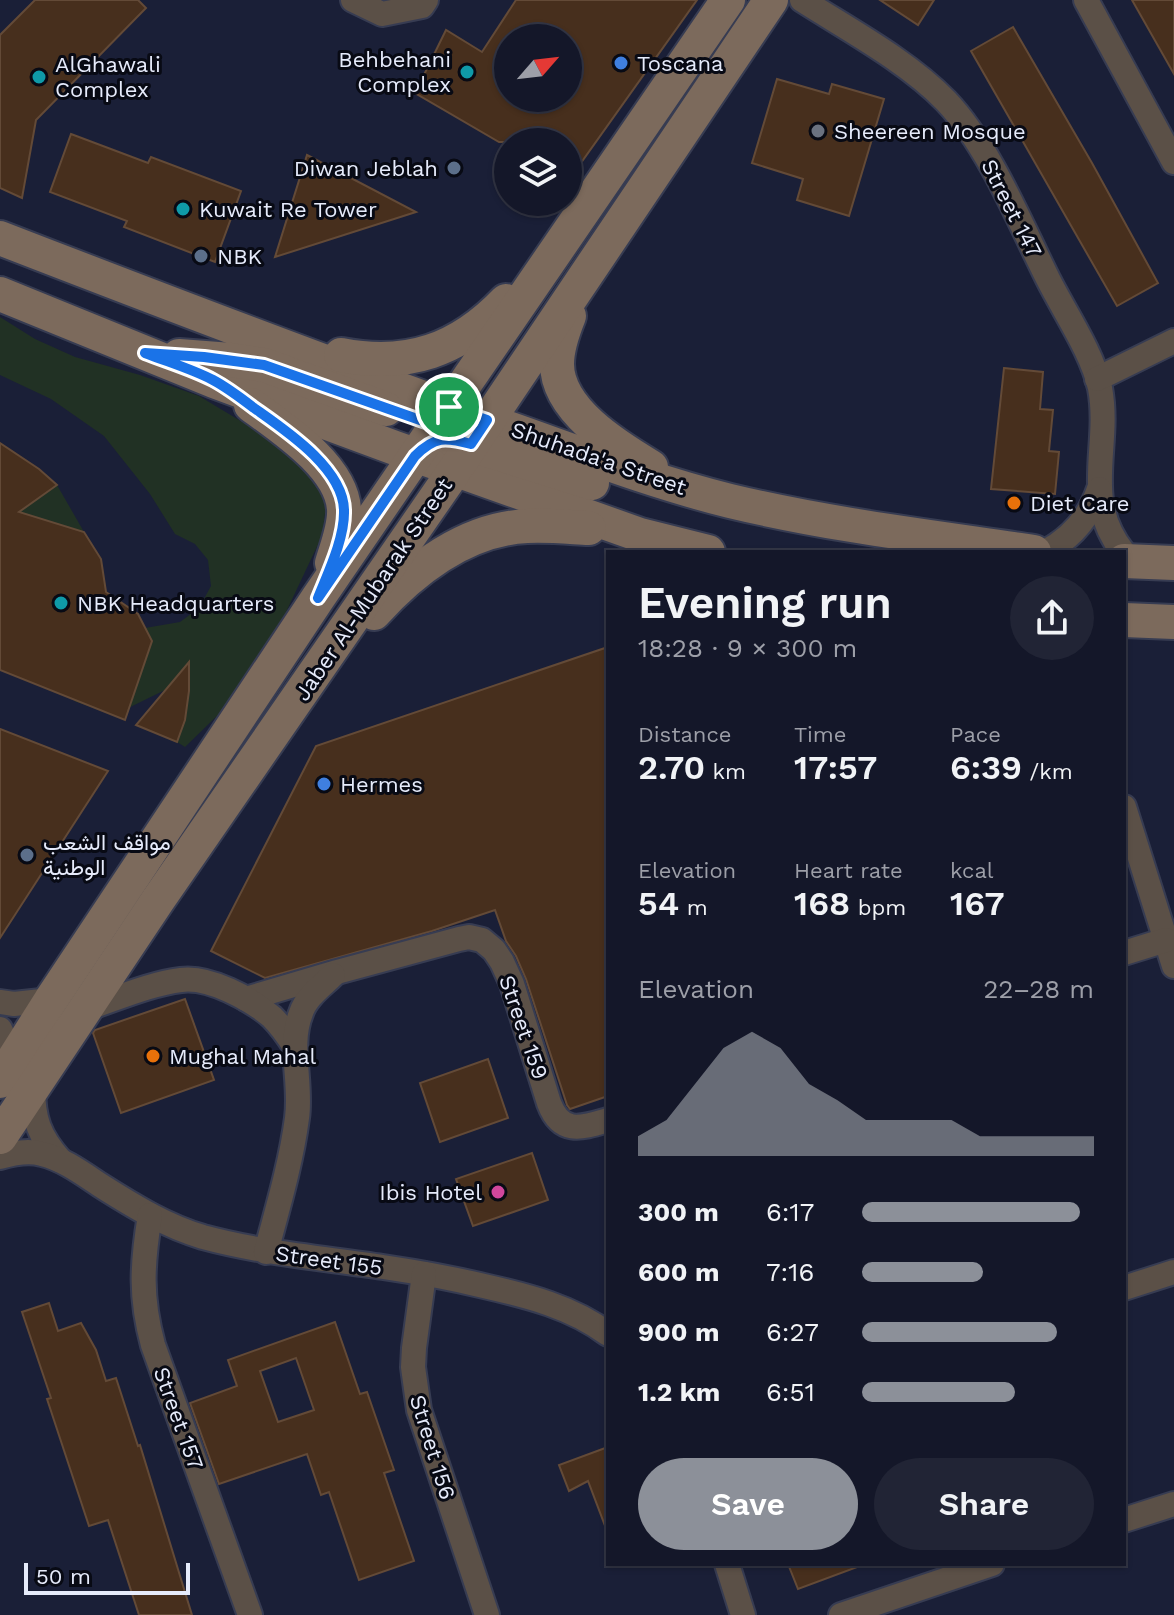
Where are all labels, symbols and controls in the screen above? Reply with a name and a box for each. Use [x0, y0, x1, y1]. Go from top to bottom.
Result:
north arrow [494, 24, 582, 112]
map controls [494, 24, 582, 216]
place label: Behbehani Complex [338, 47, 451, 97]
place label: Toscana [637, 51, 724, 76]
place label: AlGhawali Complex [55, 52, 161, 102]
marker: Toscana [612, 54, 630, 72]
marker: Behbehani Complex [458, 63, 476, 81]
marker: AlGhawali Complex [30, 68, 48, 86]
place label: Sheereen Mosque [834, 119, 1026, 144]
marker: Sheereen Mosque [809, 122, 827, 140]
button: layers [494, 128, 582, 216]
street label: Street 147 [976, 155, 1047, 261]
place label: Diwan Jeblah [294, 156, 438, 181]
marker: Diwan Jeblah [445, 159, 463, 177]
place label: Kuwait Re Tower [199, 197, 377, 222]
marker: Kuwait Re Tower [174, 200, 192, 218]
place label: NBK [217, 244, 262, 269]
marker: NBK [192, 247, 210, 265]
pin [415, 373, 483, 441]
icon: arrive [427, 385, 471, 429]
street label: Shuhada'a Street [508, 417, 689, 500]
street label: Jaber Al-Mubarak Street [290, 473, 457, 705]
place label: Diet Care [1030, 491, 1130, 516]
marker: Diet Care [1005, 494, 1023, 512]
button: share [1010, 576, 1094, 660]
text: Evening run [638, 577, 892, 629]
place label: NBK Headquarters [77, 591, 274, 616]
marker: NBK Headquarters [52, 594, 70, 612]
text: 18:28 · 9 × 300 m [638, 633, 857, 663]
text: Distance [638, 722, 732, 747]
text: Time [794, 722, 846, 747]
text: Pace [950, 722, 1001, 747]
text: 2.70 [638, 747, 705, 787]
text: 17:57 [794, 747, 877, 787]
text: 6:39 [950, 747, 1022, 787]
text: km [705, 759, 746, 784]
text: /km [1022, 759, 1073, 784]
place label: Hermes [340, 772, 423, 797]
marker: Hermes [315, 775, 333, 793]
place label: مواقف الشعب الوطنية [43, 830, 171, 881]
marker: مواقف الشعب الوطنية [18, 846, 36, 864]
text: Elevation [638, 858, 736, 883]
text: Heart rate [794, 858, 903, 883]
text: kcal [950, 858, 994, 883]
text: 54 [638, 883, 679, 923]
text: 168 [794, 883, 850, 923]
text: 167 [950, 883, 1004, 923]
text: m [679, 895, 708, 920]
text: bpm [850, 895, 906, 920]
street label: Street 159 [494, 972, 553, 1082]
text: Elevation [638, 974, 754, 1004]
text: 22–28 m [983, 974, 1094, 1004]
place label: Mughal Mahal [169, 1044, 317, 1069]
marker: Mughal Mahal [144, 1047, 162, 1065]
place label: Ibis Hotel [379, 1180, 482, 1205]
marker: Ibis Hotel [489, 1183, 507, 1201]
text: 300 m [638, 1197, 719, 1227]
text: 6:17 [766, 1197, 814, 1227]
street label: Street 155 [274, 1241, 384, 1280]
text: 600 m [638, 1257, 719, 1287]
text: 7:16 [766, 1257, 814, 1287]
text: 900 m [638, 1317, 719, 1347]
text: 6:27 [766, 1317, 819, 1347]
street label: Street 157 [148, 1364, 209, 1473]
text: 1.2 km [638, 1377, 720, 1407]
text: 6:51 [766, 1377, 815, 1407]
street label: Street 156 [405, 1392, 460, 1502]
button: Save [638, 1458, 858, 1550]
button: Share [874, 1458, 1094, 1550]
scale bar [24, 1559, 190, 1595]
text: 50 m [36, 1564, 91, 1589]

